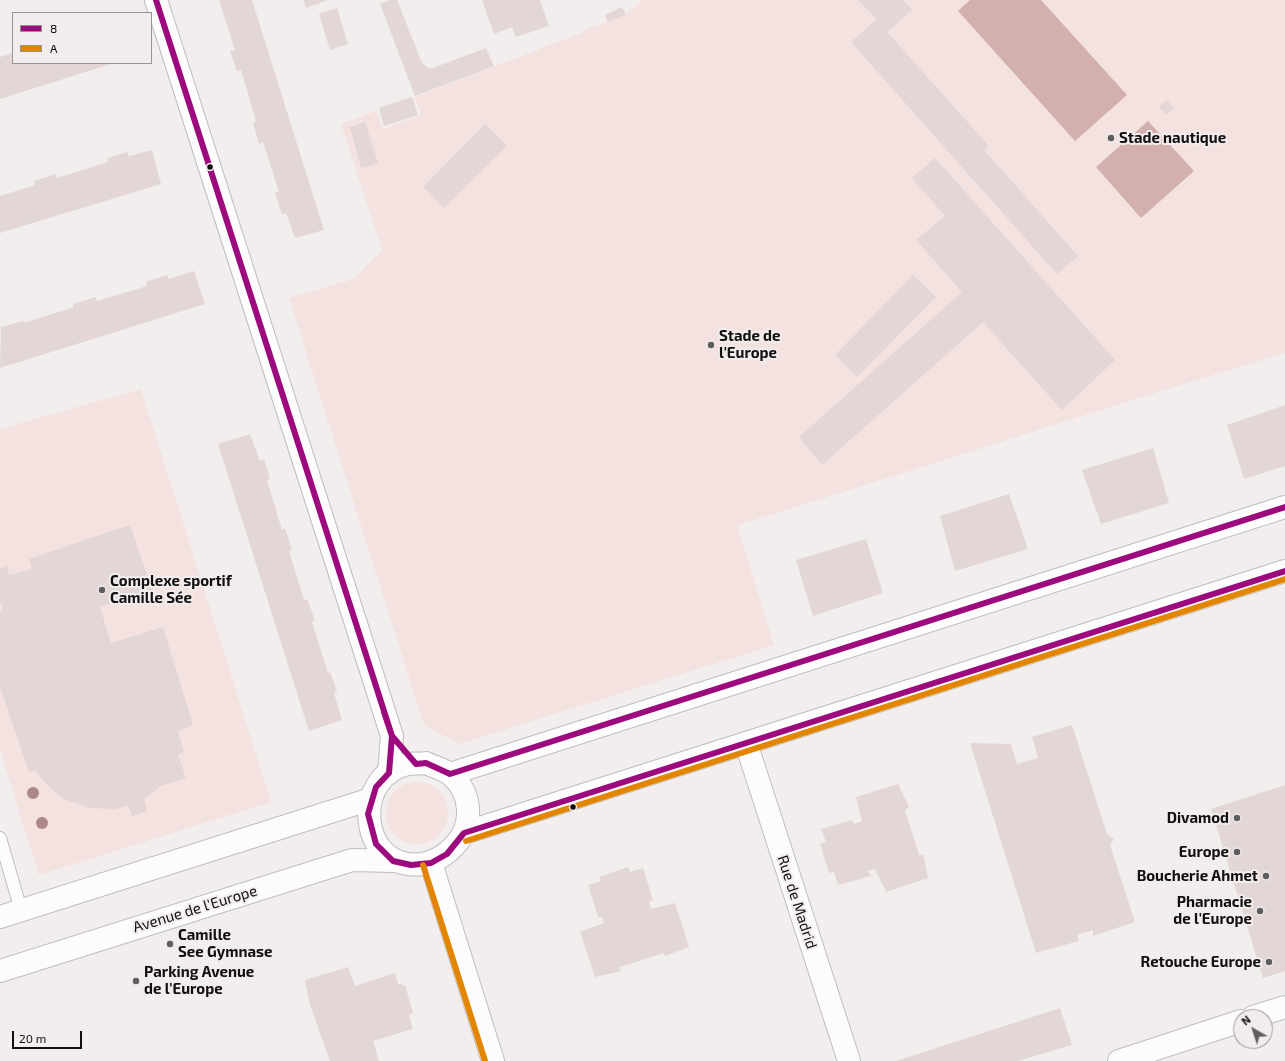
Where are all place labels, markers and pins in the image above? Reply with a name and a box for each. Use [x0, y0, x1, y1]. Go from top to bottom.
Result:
place label: Stade nautique [1119, 129, 1226, 147]
marker: Stade nautique [1106, 133, 1116, 143]
unlabelled marker [205, 162, 215, 172]
place label: Stade de l'Europe [719, 327, 781, 362]
marker: Stade de l'Europe [706, 340, 716, 350]
place label: Complexe sportif Camille Sée [110, 572, 232, 607]
marker: Complexe sportif Camille Sée [97, 585, 107, 595]
unlabelled marker [568, 802, 578, 812]
place label: Divamod [1167, 809, 1229, 827]
marker: Divamod [1232, 813, 1242, 823]
place label: Europe [1179, 843, 1229, 861]
marker: Europe [1232, 847, 1242, 857]
place label: Boucherie Ahmet [1137, 867, 1258, 885]
marker: Boucherie Ahmet [1261, 871, 1271, 881]
place label: Pharmacie de l'Europe [1173, 893, 1252, 928]
marker: Pharmacie de l'Europe [1255, 906, 1265, 916]
place label: Camille See Gymnase [178, 926, 272, 961]
marker: Camille See Gymnase [165, 939, 175, 949]
place label: Retouche Europe [1141, 953, 1261, 971]
marker: Retouche Europe [1264, 957, 1274, 967]
place label: Parking Avenue de l'Europe [144, 963, 254, 998]
marker: Parking Avenue de l'Europe [131, 976, 141, 986]

